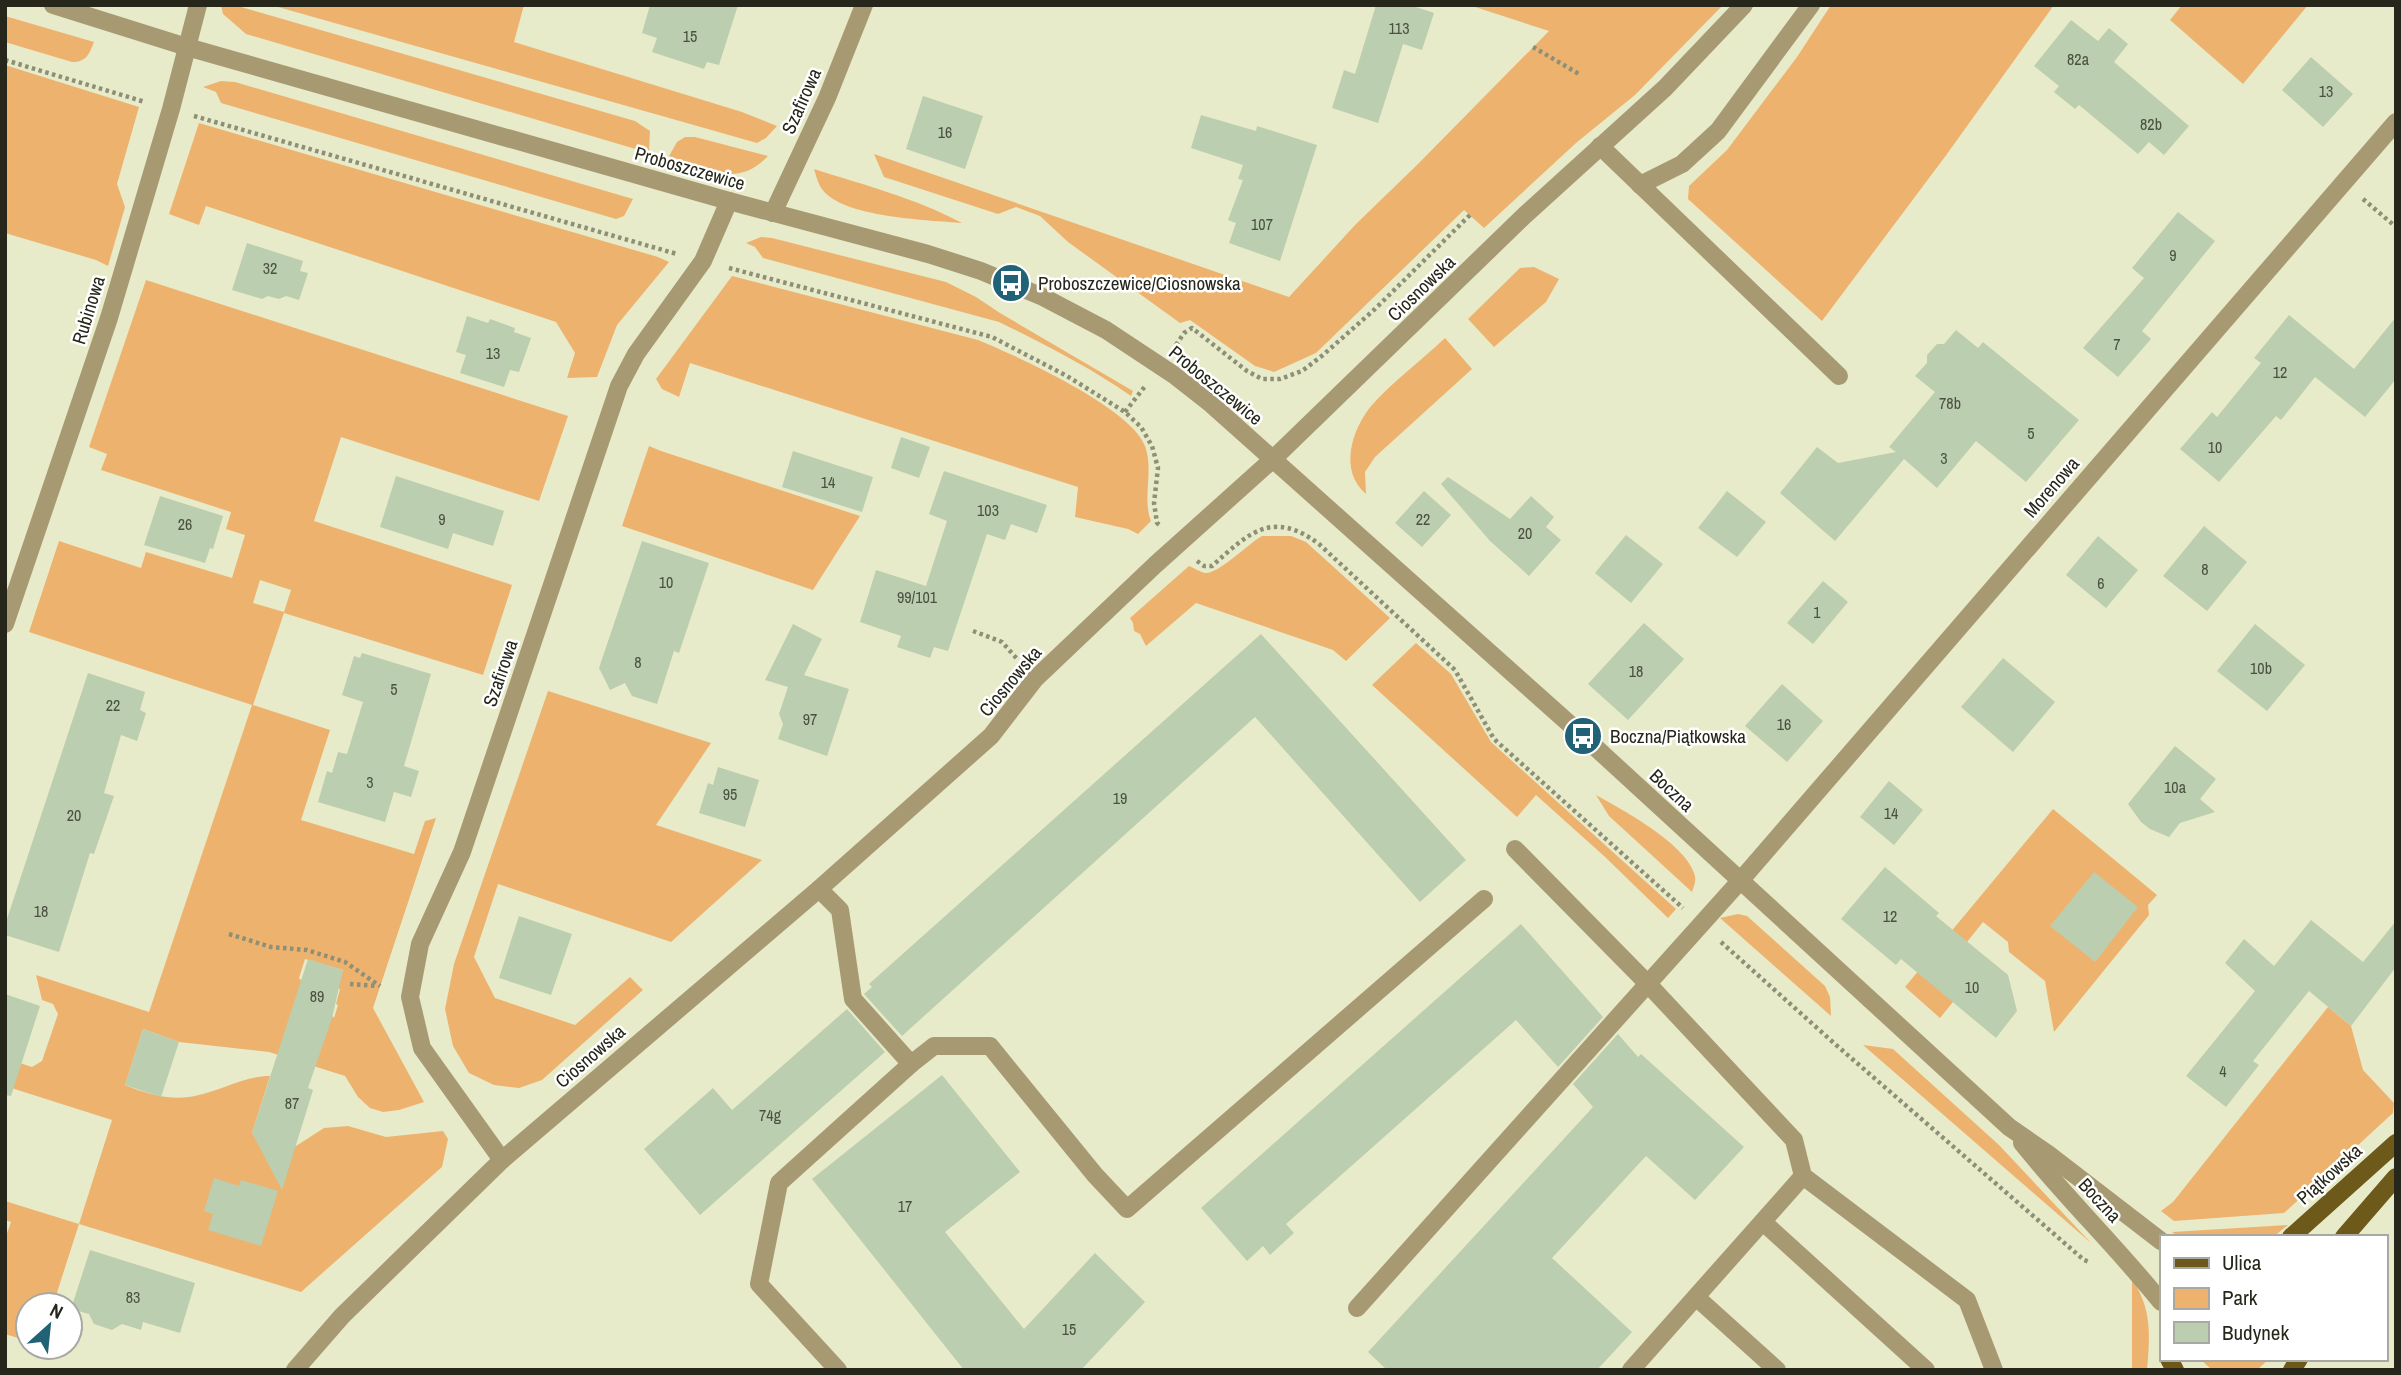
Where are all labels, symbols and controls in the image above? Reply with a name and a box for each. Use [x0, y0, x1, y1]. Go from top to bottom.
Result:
house number: 113 [1389, 17, 1409, 39]
house number: 15 [683, 25, 697, 47]
house number: 82a [2067, 48, 2090, 70]
street label: Szafirowa [775, 64, 827, 138]
house number: 13 [2319, 80, 2333, 102]
house number: 82b [2140, 113, 2162, 135]
house number: 16 [938, 121, 952, 143]
street label: Proboszczewice [632, 140, 748, 196]
house number: 107 [1251, 213, 1273, 235]
house number: 9 [2169, 244, 2177, 266]
street label: Ciosnowska [1381, 249, 1461, 327]
house number: 32 [263, 257, 277, 279]
bus stop icon: Proboszczewice/Ciosnowska [990, 262, 1032, 304]
place label: Proboszczewice/Ciosnowska [1038, 270, 1241, 296]
street label: Rubinowa [65, 272, 111, 347]
house number: 7 [2113, 333, 2121, 355]
street label: Proboszczewice [1164, 339, 1268, 431]
house number: 13 [486, 342, 500, 364]
house number: 12 [2273, 361, 2287, 383]
house number: 78b [1939, 392, 1961, 414]
house number: 5 [2027, 422, 2035, 444]
house number: 10 [2208, 436, 2222, 458]
house number: 3 [1940, 447, 1948, 469]
street label: Morenowa [2017, 451, 2085, 523]
house number: 14 [821, 471, 835, 493]
house number: 103 [977, 499, 999, 521]
house number: 9 [438, 508, 446, 530]
house number: 22 [1416, 508, 1430, 530]
house number: 26 [178, 513, 192, 535]
house number: 20 [1518, 522, 1532, 544]
house number: 8 [2201, 558, 2209, 580]
house number: 10 [659, 571, 673, 593]
house number: 6 [2097, 572, 2105, 594]
house number: 99/101 [897, 586, 938, 608]
house number: 1 [1813, 601, 1821, 623]
street label: Szafirowa [476, 636, 524, 710]
street label: Ciosnowska [973, 640, 1047, 722]
house number: 8 [634, 651, 642, 673]
house number: 10b [2250, 657, 2272, 679]
house number: 18 [1629, 660, 1643, 682]
house number: 5 [390, 678, 398, 700]
house number: 22 [106, 694, 120, 716]
house number: 97 [803, 708, 817, 730]
house number: 16 [1777, 713, 1791, 735]
bus stop icon: Boczna/Piątkowska [1562, 715, 1604, 757]
place label: Boczna/Piątkowska [1610, 723, 1746, 749]
street label: Boczna [1644, 763, 1700, 817]
house number: 3 [366, 771, 374, 793]
house number: 10a [2164, 776, 2187, 798]
house number: 95 [723, 783, 737, 805]
house number: 19 [1113, 787, 1127, 809]
house number: 14 [1884, 802, 1898, 824]
house number: 20 [67, 804, 81, 826]
house number: 18 [34, 900, 48, 922]
house number: 12 [1883, 905, 1897, 927]
house number: 10 [1965, 976, 1979, 998]
house number: 89 [310, 985, 324, 1007]
street label: Ciosnowska [549, 1018, 631, 1094]
house number: 4 [2219, 1060, 2227, 1082]
house number: 87 [285, 1092, 299, 1114]
house number: 74g [759, 1104, 782, 1126]
street label: Piątkowska [2291, 1137, 2368, 1210]
street label: Boczna [2073, 1172, 2127, 1228]
house number: 17 [898, 1195, 912, 1217]
legend [2160, 1235, 2387, 1361]
text: Ulica [2222, 1248, 2262, 1277]
text: Park [2222, 1283, 2258, 1312]
house number: 83 [126, 1286, 140, 1308]
north arrow [14, 1291, 84, 1361]
text: N [46, 1297, 68, 1325]
house number: 15 [1062, 1318, 1076, 1340]
text: Budynek [2222, 1318, 2289, 1347]

